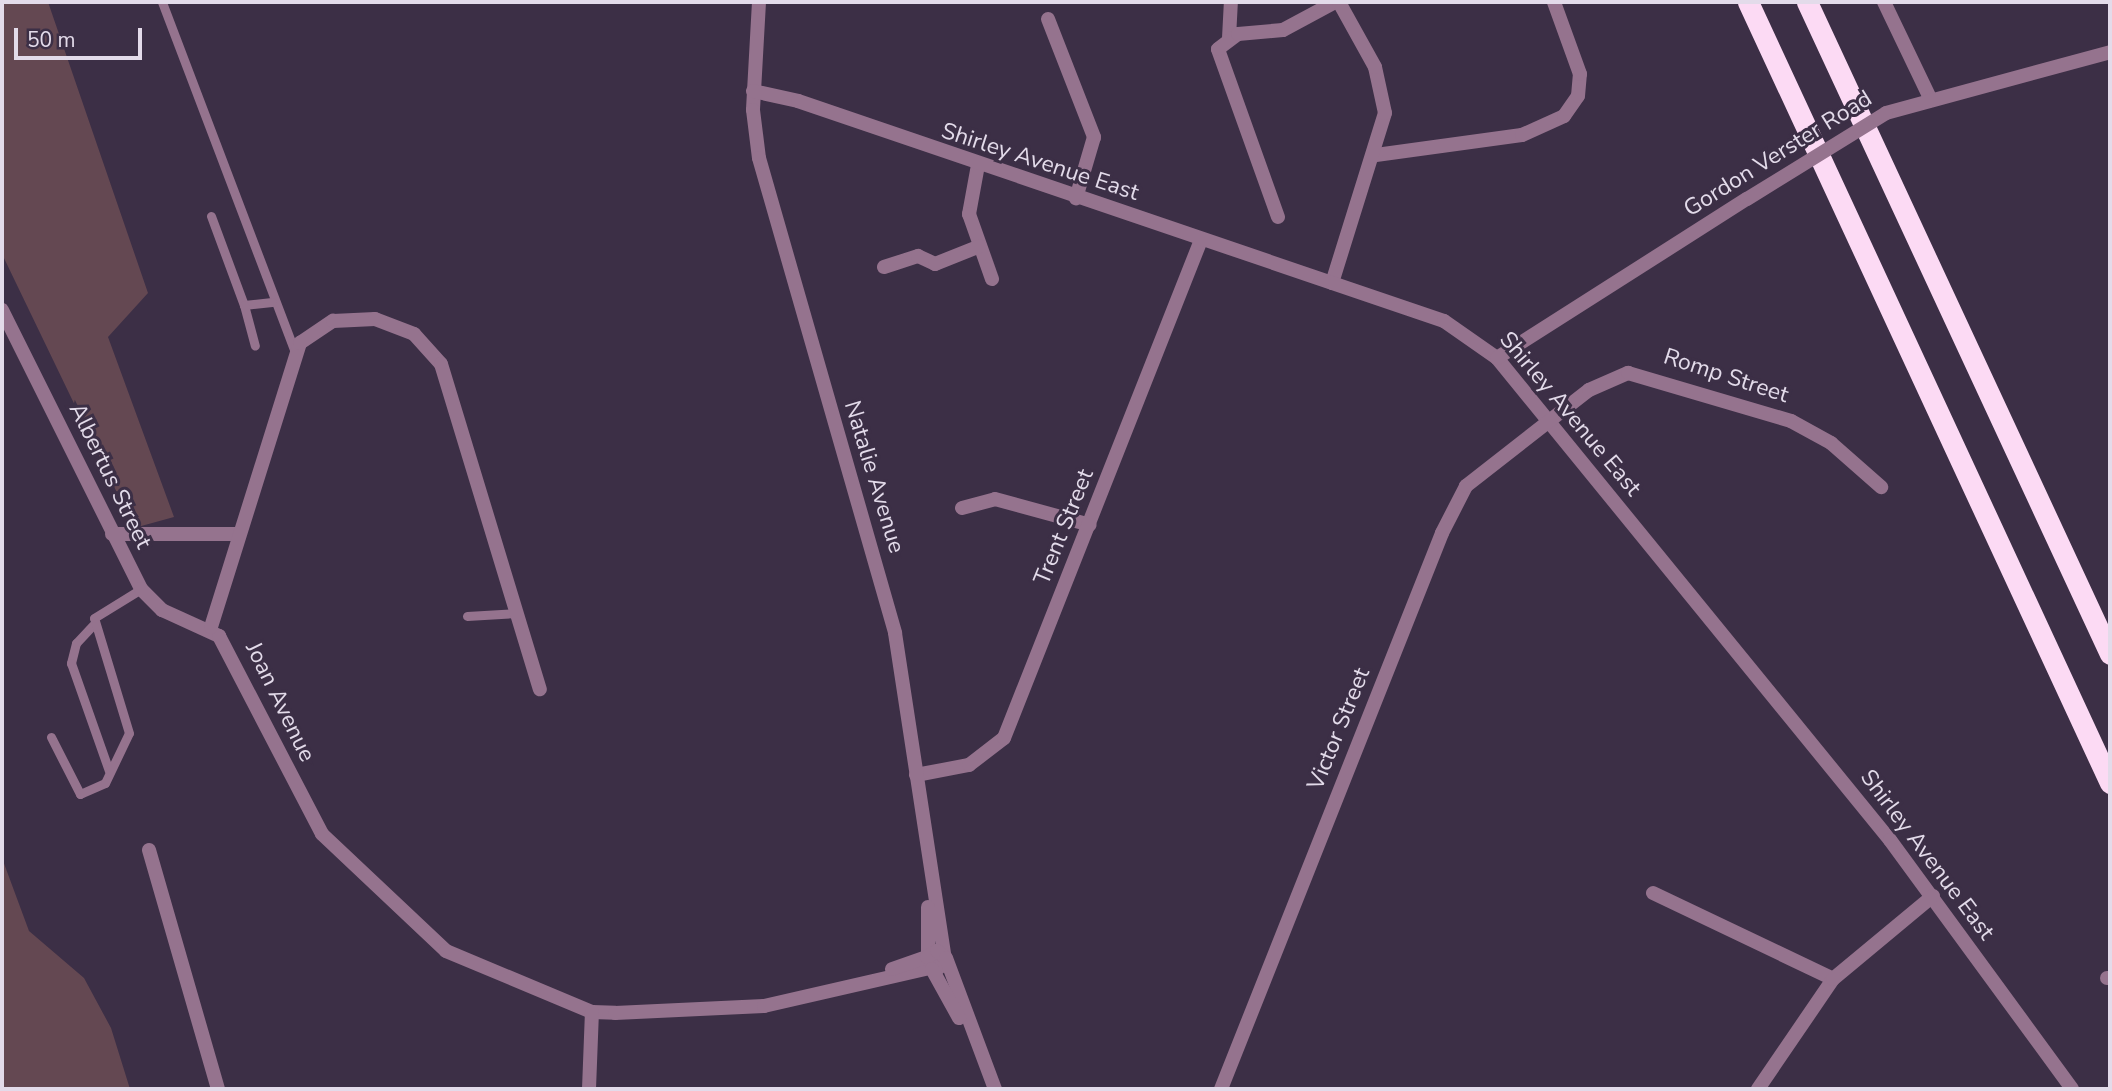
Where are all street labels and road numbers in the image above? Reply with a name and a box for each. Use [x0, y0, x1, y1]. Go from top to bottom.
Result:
street label: Gordon Verster Road [1679, 85, 1877, 223]
street label: Shirley Avenue East [938, 117, 1142, 207]
street label: Shirley Avenue East [1493, 326, 1647, 502]
street label: Romp Street [1660, 343, 1792, 409]
street label: Natalie Avenue [838, 397, 910, 557]
street label: Albertus Street [63, 399, 157, 553]
street label: Trent Street [1028, 465, 1100, 589]
street label: Joan Avenue [239, 638, 321, 766]
street label: Victor Street [1302, 664, 1376, 794]
street label: Shirley Avenue East [1854, 764, 2000, 946]

